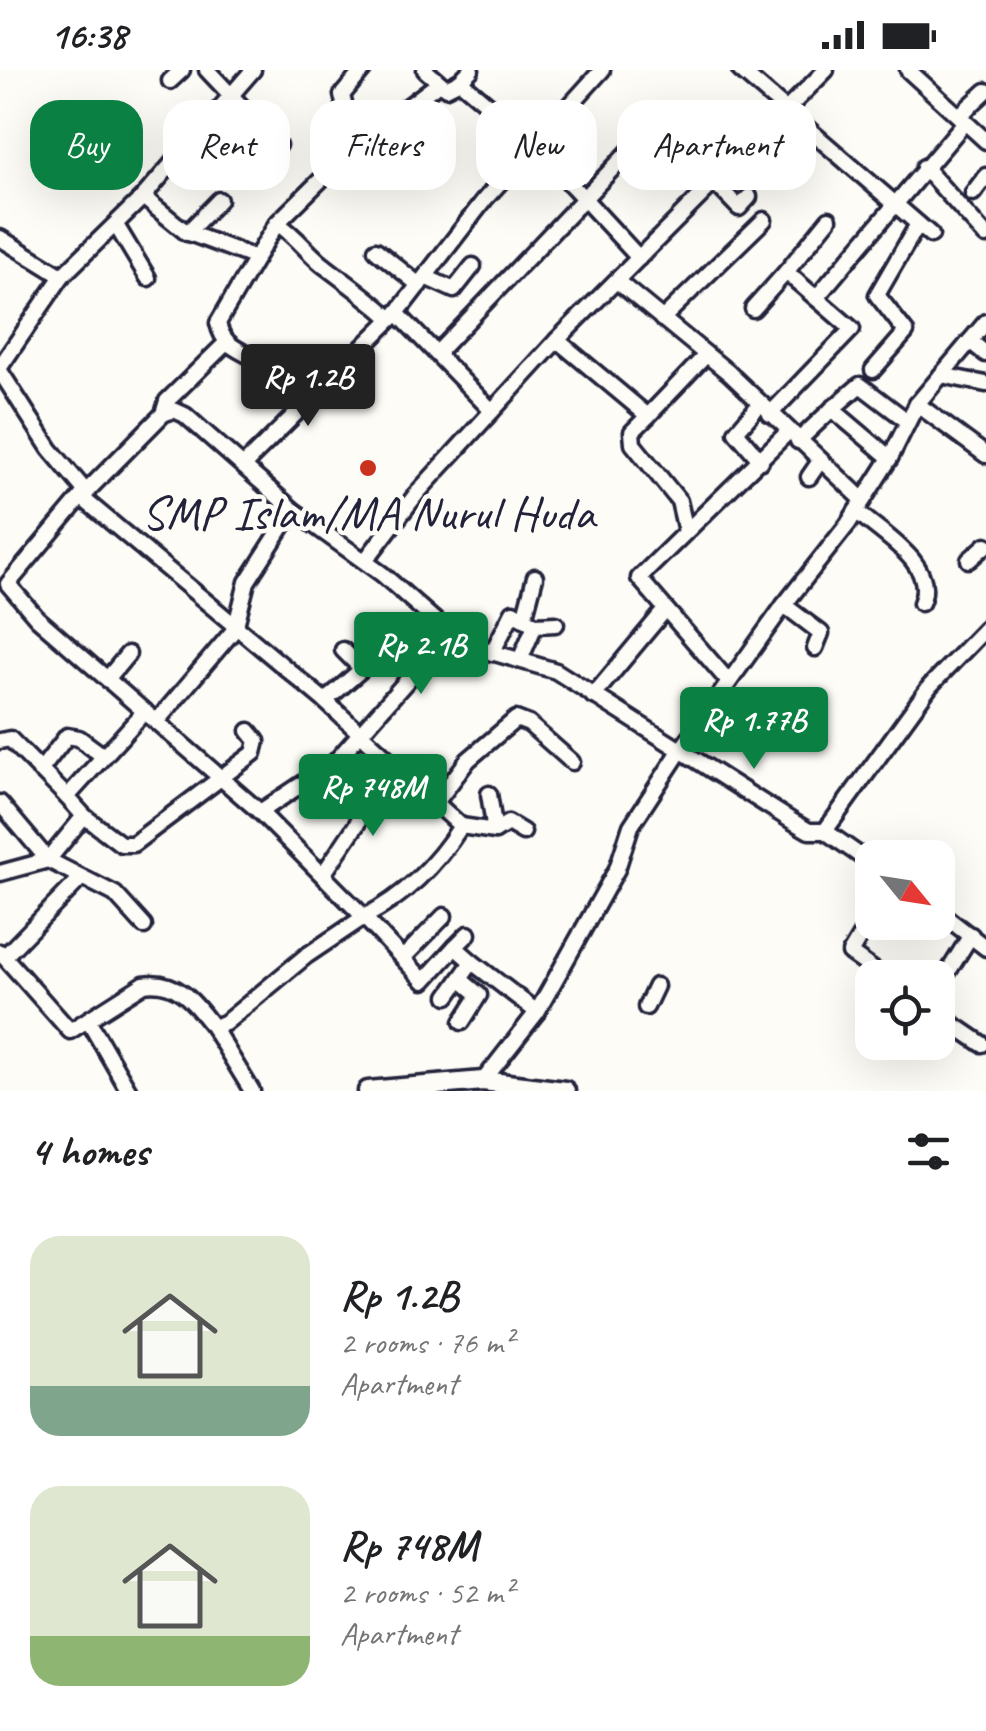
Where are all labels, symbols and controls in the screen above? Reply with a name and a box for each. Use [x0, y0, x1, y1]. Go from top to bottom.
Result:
text: 16:38 [50, 12, 127, 59]
chip: Buy [30, 100, 143, 190]
chip: Rent [163, 100, 290, 190]
chip: Filters [310, 100, 456, 190]
chip: New [476, 100, 597, 190]
chip: Apartment [617, 100, 816, 190]
pin: Rp 1.2B [216, 344, 400, 429]
text: Rp 1.2B [263, 356, 353, 397]
marker: SMP Islam/MA Nurul Huda [357, 457, 379, 479]
place label: SMP Islam/MA Nurul Huda [141, 483, 598, 543]
pin: Rp 2.1B [329, 612, 513, 697]
text: Rp 2.1B [376, 624, 466, 665]
pin: Rp 1.77B [651, 687, 857, 772]
text: Rp 1.77B [702, 699, 806, 740]
pin: Rp 748M [281, 754, 465, 839]
text: Rp 748M [321, 766, 425, 807]
north arrow [855, 840, 955, 940]
map controls [855, 840, 955, 1060]
button: locate [855, 960, 955, 1060]
icon: filters [901, 1124, 956, 1179]
text: 4 homes [30, 1125, 149, 1178]
text: Rp 1.2B [340, 1269, 458, 1322]
icon: home [110, 1276, 230, 1396]
text: 2 rooms · 76 m² [340, 1322, 513, 1363]
text: Apartment [340, 1363, 458, 1404]
text: Rp 748M [340, 1519, 477, 1572]
icon: home [110, 1526, 230, 1646]
text: 2 rooms · 52 m² [340, 1572, 513, 1613]
text: Apartment [340, 1613, 458, 1654]

